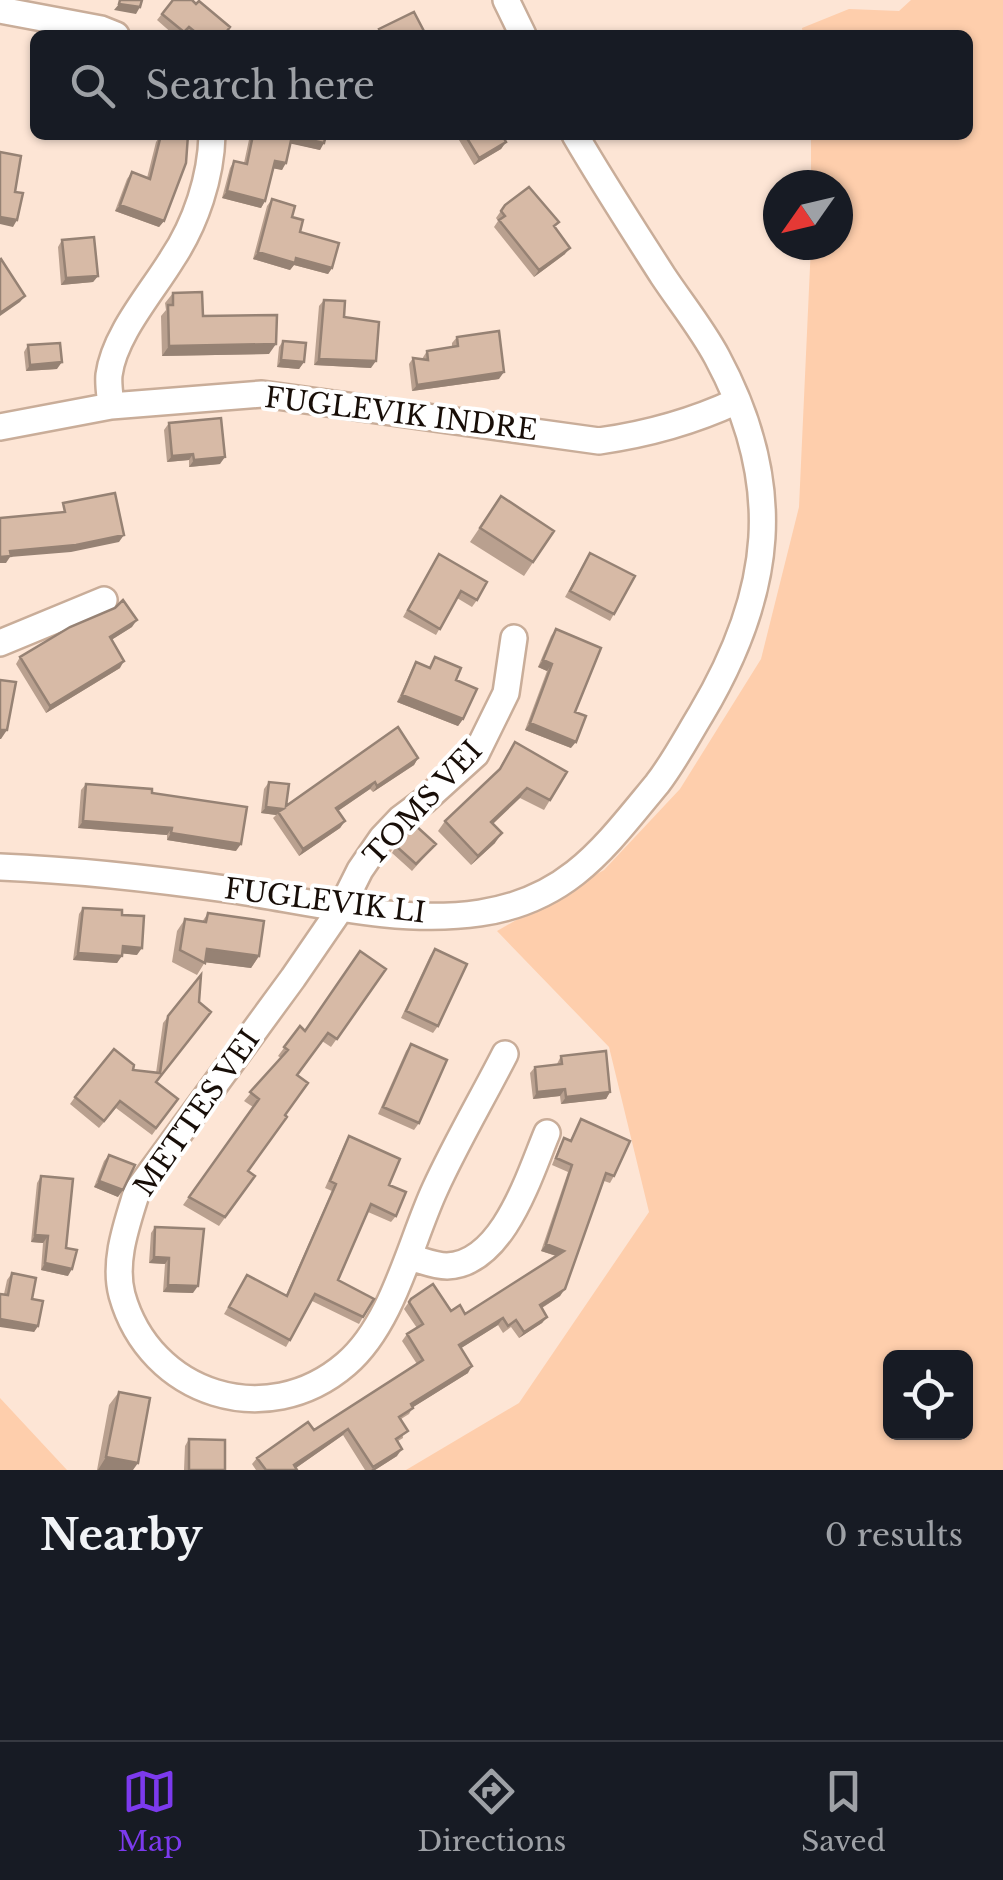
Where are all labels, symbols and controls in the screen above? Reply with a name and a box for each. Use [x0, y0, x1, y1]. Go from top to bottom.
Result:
search box [30, 30, 973, 140]
icon: search [65, 58, 120, 113]
text: Search here [145, 62, 375, 109]
north arrow [763, 170, 853, 260]
street label: FUGLEVIK INDRE [263, 380, 539, 448]
street label: TOMS VEI [356, 733, 490, 873]
street label: FUGLEVIK LI [222, 871, 428, 931]
street label: METTES VEI [127, 1023, 267, 1203]
map controls [883, 1350, 973, 1440]
button: locate [883, 1350, 973, 1440]
text: Nearby [40, 1509, 203, 1561]
text: 0 results [825, 1515, 963, 1555]
tab: Map [117, 1764, 182, 1859]
tab: Directions [417, 1764, 566, 1859]
tab: Saved [801, 1764, 886, 1859]

